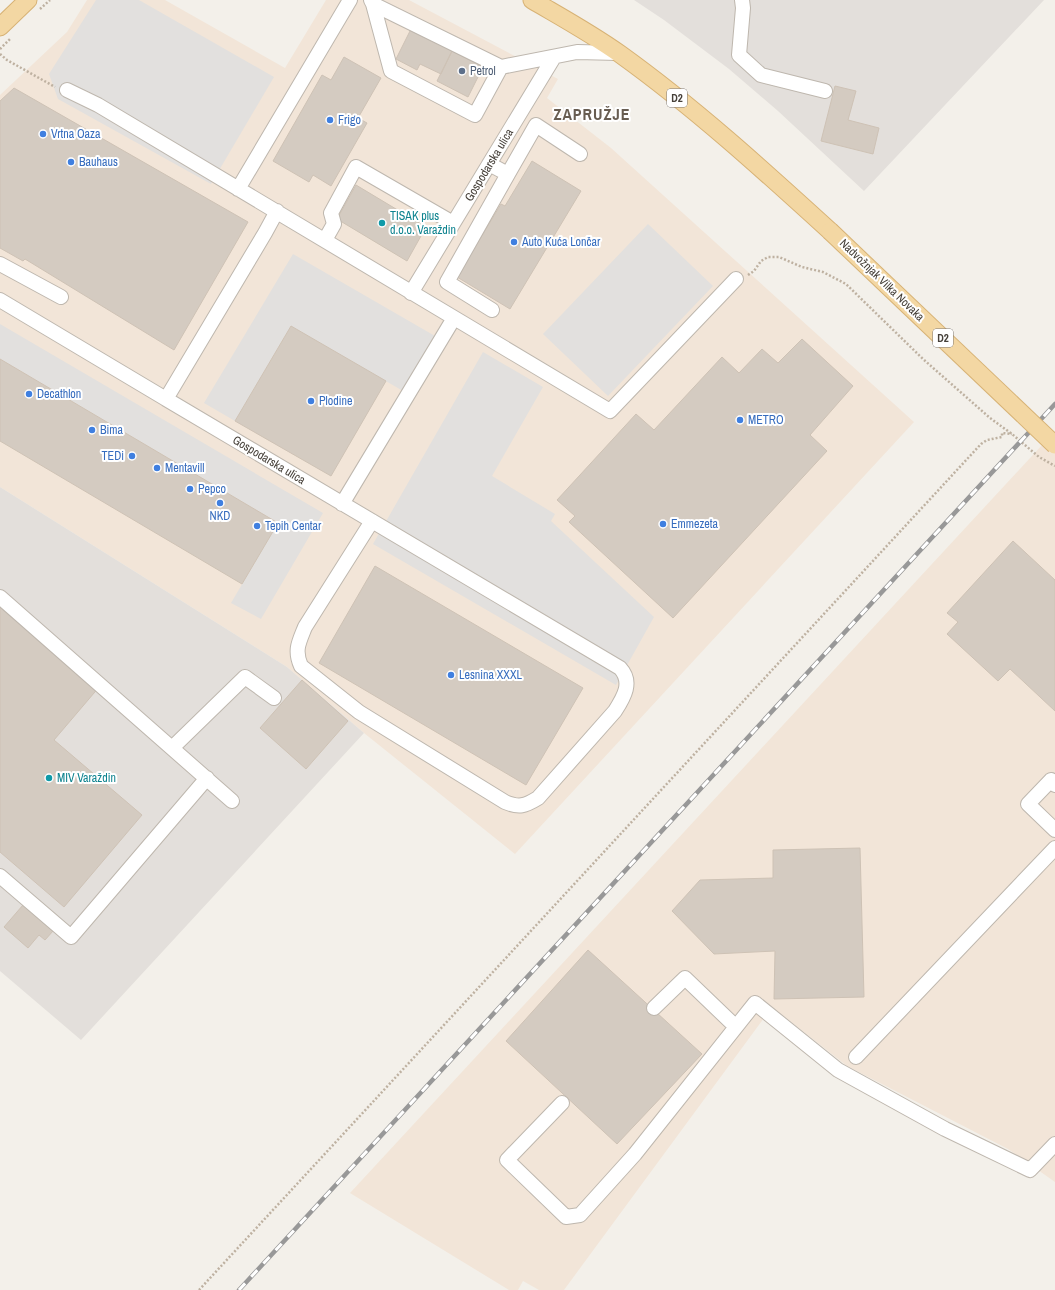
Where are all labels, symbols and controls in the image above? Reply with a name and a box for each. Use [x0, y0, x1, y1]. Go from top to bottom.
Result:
place label: Petrol [470, 63, 496, 79]
marker: Petrol [457, 66, 467, 76]
road number: D2 [667, 89, 687, 107]
district label: ZAPRUŽJE [553, 103, 631, 125]
place label: Frigo [338, 112, 361, 128]
marker: Frigo [325, 115, 335, 125]
street label: Gospodarska ulica [461, 125, 517, 204]
place label: Vrtna Oaza [51, 126, 101, 142]
marker: Vrtna Oaza [38, 129, 48, 139]
place label: Bauhaus [79, 154, 118, 170]
marker: Bauhaus [66, 157, 76, 167]
place label: TISAK plus d.o.o. Varaždin [390, 208, 456, 238]
marker: TISAK plus d.o.o. Varaždin [377, 218, 387, 228]
place label: Auto Kuća Lončar [521, 234, 601, 250]
street label: Nadvožnjak Vilka Novaka [836, 235, 928, 325]
marker: Auto Kuća Lončar [509, 237, 519, 247]
road number: D2 [933, 329, 953, 347]
place label: Decathlon [37, 386, 81, 402]
marker: Decathlon [24, 389, 34, 399]
place label: Plodine [319, 393, 352, 409]
marker: Plodine [306, 396, 316, 406]
place label: METRO [748, 412, 784, 428]
marker: METRO [735, 415, 745, 425]
place label: Bima [100, 422, 123, 438]
marker: Bima [87, 425, 97, 435]
street label: Gospodarska ulica [230, 432, 309, 488]
place label: TEDi [102, 448, 124, 464]
marker: TEDi [127, 451, 137, 461]
place label: Mentavill [165, 460, 204, 476]
marker: Mentavill [152, 463, 162, 473]
place label: Pepco [198, 481, 226, 497]
marker: Pepco [185, 484, 195, 494]
marker: NKD [215, 498, 225, 508]
place label: NKD [210, 508, 230, 524]
place label: Emmezeta [671, 516, 719, 532]
place label: Tepih Centar [265, 518, 322, 534]
marker: Emmezeta [658, 519, 668, 529]
marker: Tepih Centar [252, 521, 262, 531]
place label: Lesnina XXXL [459, 667, 522, 683]
marker: Lesnina XXXL [446, 670, 456, 680]
place label: MIV Varaždin [57, 770, 116, 786]
marker: MIV Varaždin [44, 773, 54, 783]

